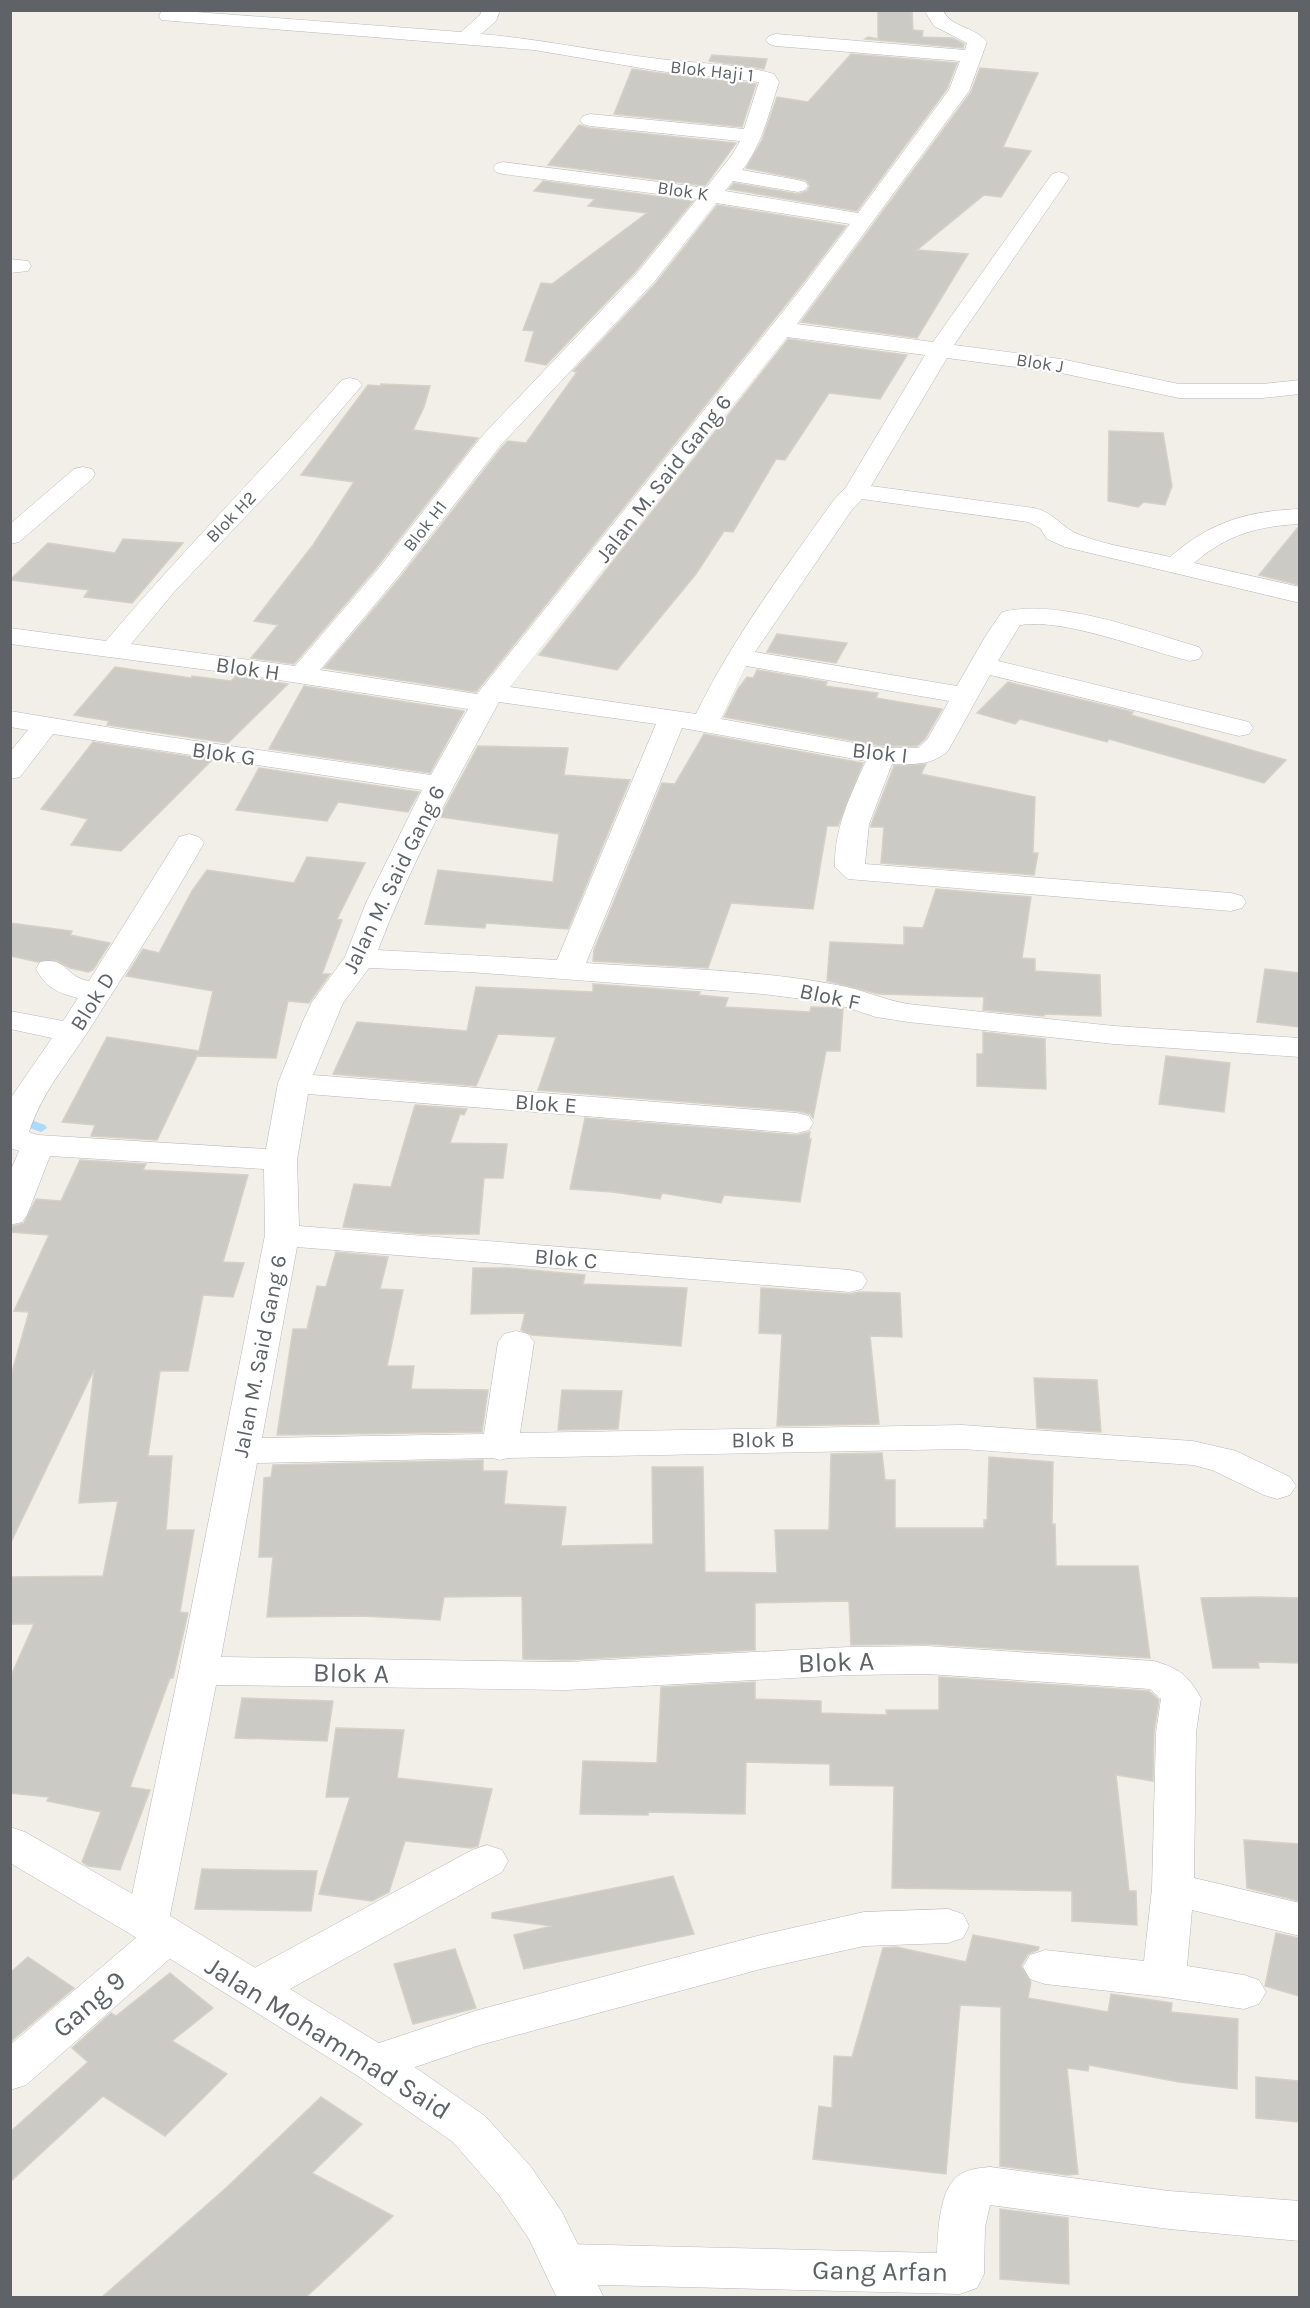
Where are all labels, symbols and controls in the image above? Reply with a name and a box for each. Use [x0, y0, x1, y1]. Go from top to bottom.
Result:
street label: Blok Haji 1 [669, 56, 755, 86]
street label: Blok K [656, 177, 710, 205]
street label: Blok J [1015, 348, 1065, 378]
street label: Jalan M. Said Gang 6 [590, 390, 737, 568]
street label: Blok H2 [201, 487, 261, 547]
street label: Blok H1 [398, 496, 452, 556]
street label: Blok H [214, 652, 281, 686]
street label: Blok G [191, 737, 257, 771]
street label: Blok I [851, 737, 909, 769]
street label: Jalan M. Said Gang 6 [337, 781, 451, 978]
street label: Blok D [65, 968, 121, 1036]
street label: Blok F [797, 978, 862, 1016]
street label: Blok E [514, 1089, 578, 1119]
street label: Blok C [533, 1243, 598, 1275]
street label: Jalan M. Said Gang 6 [228, 1253, 292, 1460]
street label: Blok B [731, 1426, 795, 1454]
street label: Blok A [797, 1645, 875, 1679]
street label: Blok A [313, 1656, 389, 1690]
street label: Jalan Mohammad Said [200, 1950, 456, 2126]
street label: Gang 9 [46, 1964, 132, 2044]
street label: Gang Arfan [812, 2254, 948, 2288]

